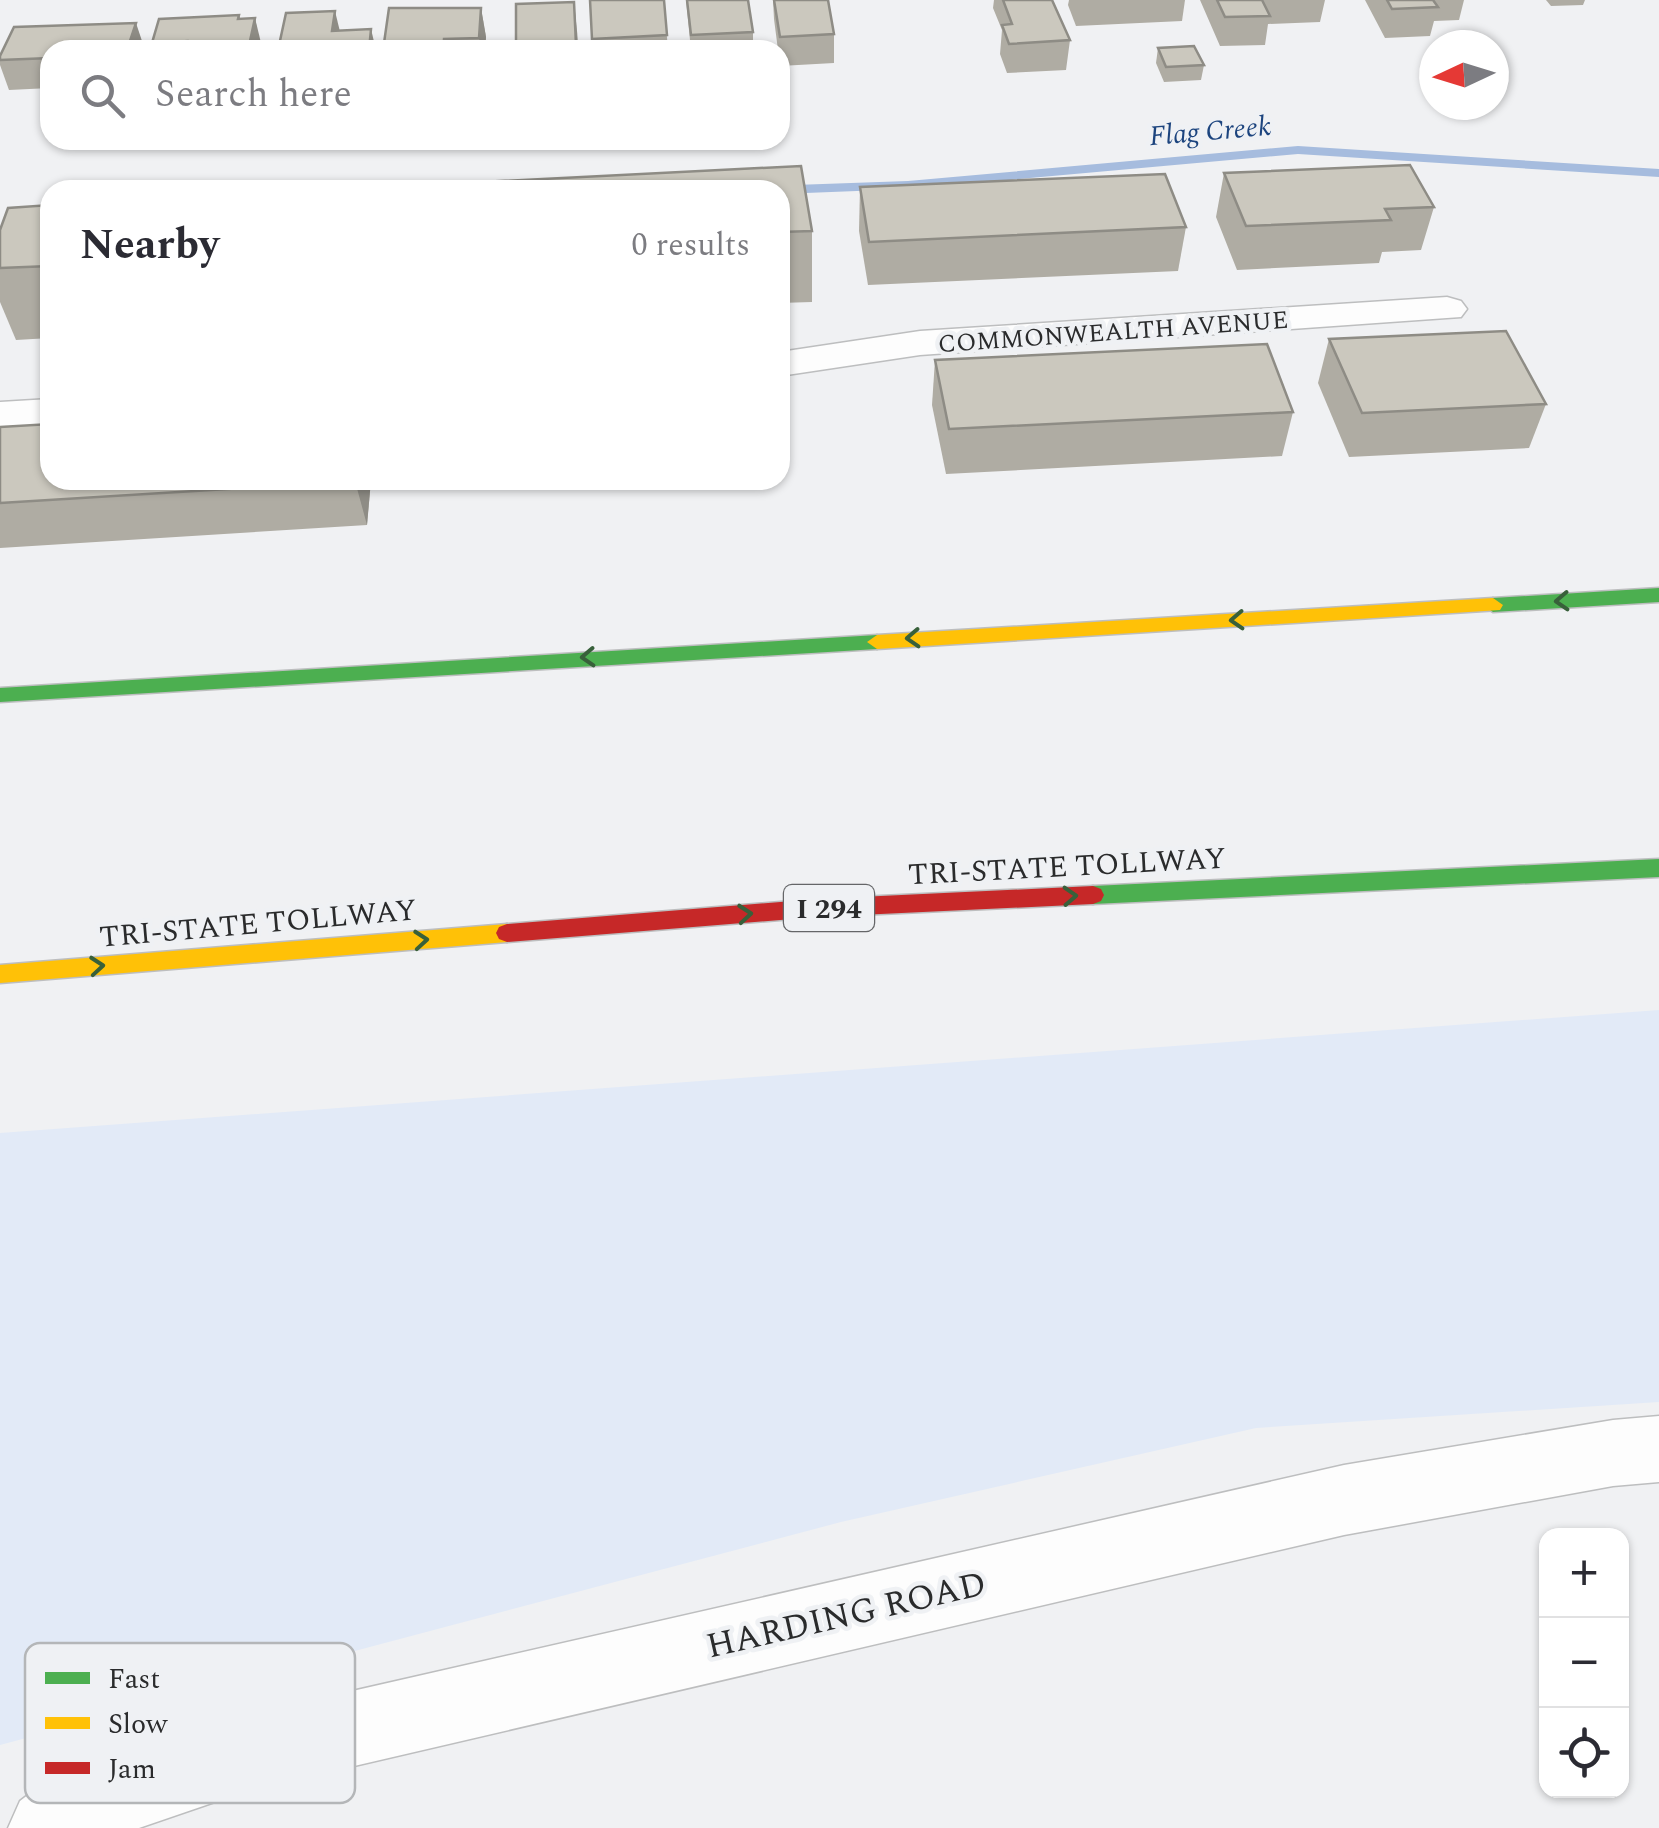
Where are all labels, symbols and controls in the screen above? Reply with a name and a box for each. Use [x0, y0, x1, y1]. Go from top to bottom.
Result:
north arrow [1419, 30, 1509, 120]
search box [40, 40, 790, 150]
text: Search here [155, 66, 352, 124]
icon: search [75, 68, 130, 123]
water label: Flag Creek [1147, 105, 1273, 158]
text: Nearby [80, 214, 219, 277]
text: 0 results [631, 221, 750, 270]
street label: COMMONWEALTH AVENUE [937, 302, 1290, 364]
one-way arrow [1553, 590, 1569, 611]
one-way arrow [1229, 609, 1245, 630]
one-way arrow [904, 627, 920, 648]
one-way arrow [580, 646, 596, 667]
street label: TRI-STATE TOLLWAY [907, 836, 1227, 898]
road number: I 294 [784, 885, 874, 931]
one-way arrow [1062, 886, 1078, 907]
street label: TRI-STATE TOLLWAY [97, 887, 419, 961]
one-way arrow [738, 904, 754, 925]
one-way arrow [414, 930, 430, 952]
one-way arrow [90, 956, 106, 978]
map controls [1539, 1528, 1629, 1798]
button: + [1539, 1528, 1629, 1618]
street label: HARDING ROAD [701, 1557, 992, 1673]
button: − [1539, 1618, 1629, 1708]
legend [25, 1643, 355, 1803]
text: Fast [108, 1658, 160, 1701]
text: Slow [108, 1703, 168, 1746]
button: locate [1539, 1708, 1629, 1798]
text: Jam [108, 1748, 156, 1791]

